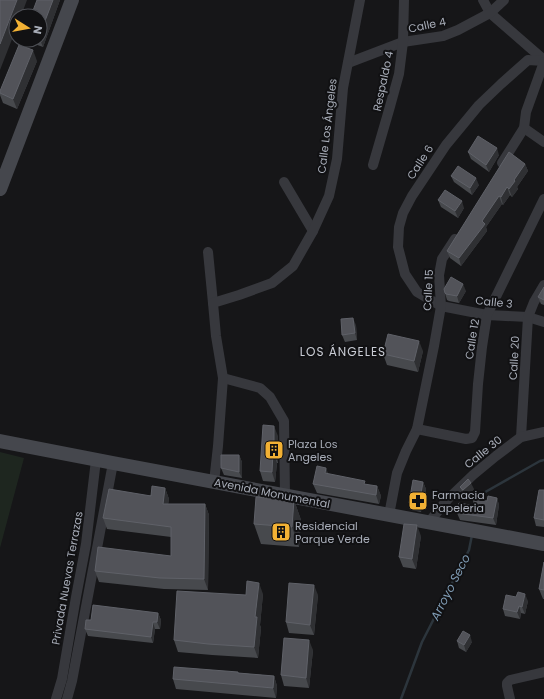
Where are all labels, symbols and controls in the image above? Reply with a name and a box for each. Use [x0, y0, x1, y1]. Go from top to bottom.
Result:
north arrow [8, 8, 48, 48]
street label: Calle 4 [407, 13, 447, 37]
text: N [29, 24, 46, 35]
street label: Respaldo 4 [369, 49, 397, 113]
street label: Calle Los Ángeles [313, 77, 341, 174]
street label: Calle 6 [403, 142, 437, 182]
street label: Calle 15 [419, 269, 437, 311]
street label: Calle 3 [474, 292, 514, 312]
street label: Calle 12 [461, 318, 483, 360]
street label: Calle 20 [505, 335, 523, 381]
district label: LOS ÁNGELES [300, 343, 386, 360]
street label: Calle 30 [461, 432, 505, 472]
place label: Plaza Los Angeles [288, 436, 338, 465]
building icon: Plaza Los Angeles [263, 439, 285, 461]
street label: Avenida Monumental [213, 474, 331, 512]
place label: Farmacia Papeleria [432, 487, 485, 516]
pharmacy icon: Farmacia Papeleria [407, 490, 429, 512]
street label: Privada Nuevas Terrazas [47, 510, 87, 646]
place label: Residencial Parque Verde [295, 518, 370, 547]
building icon: Residencial Parque Verde [270, 521, 292, 543]
water label: Arroyo Seco [426, 551, 474, 624]

